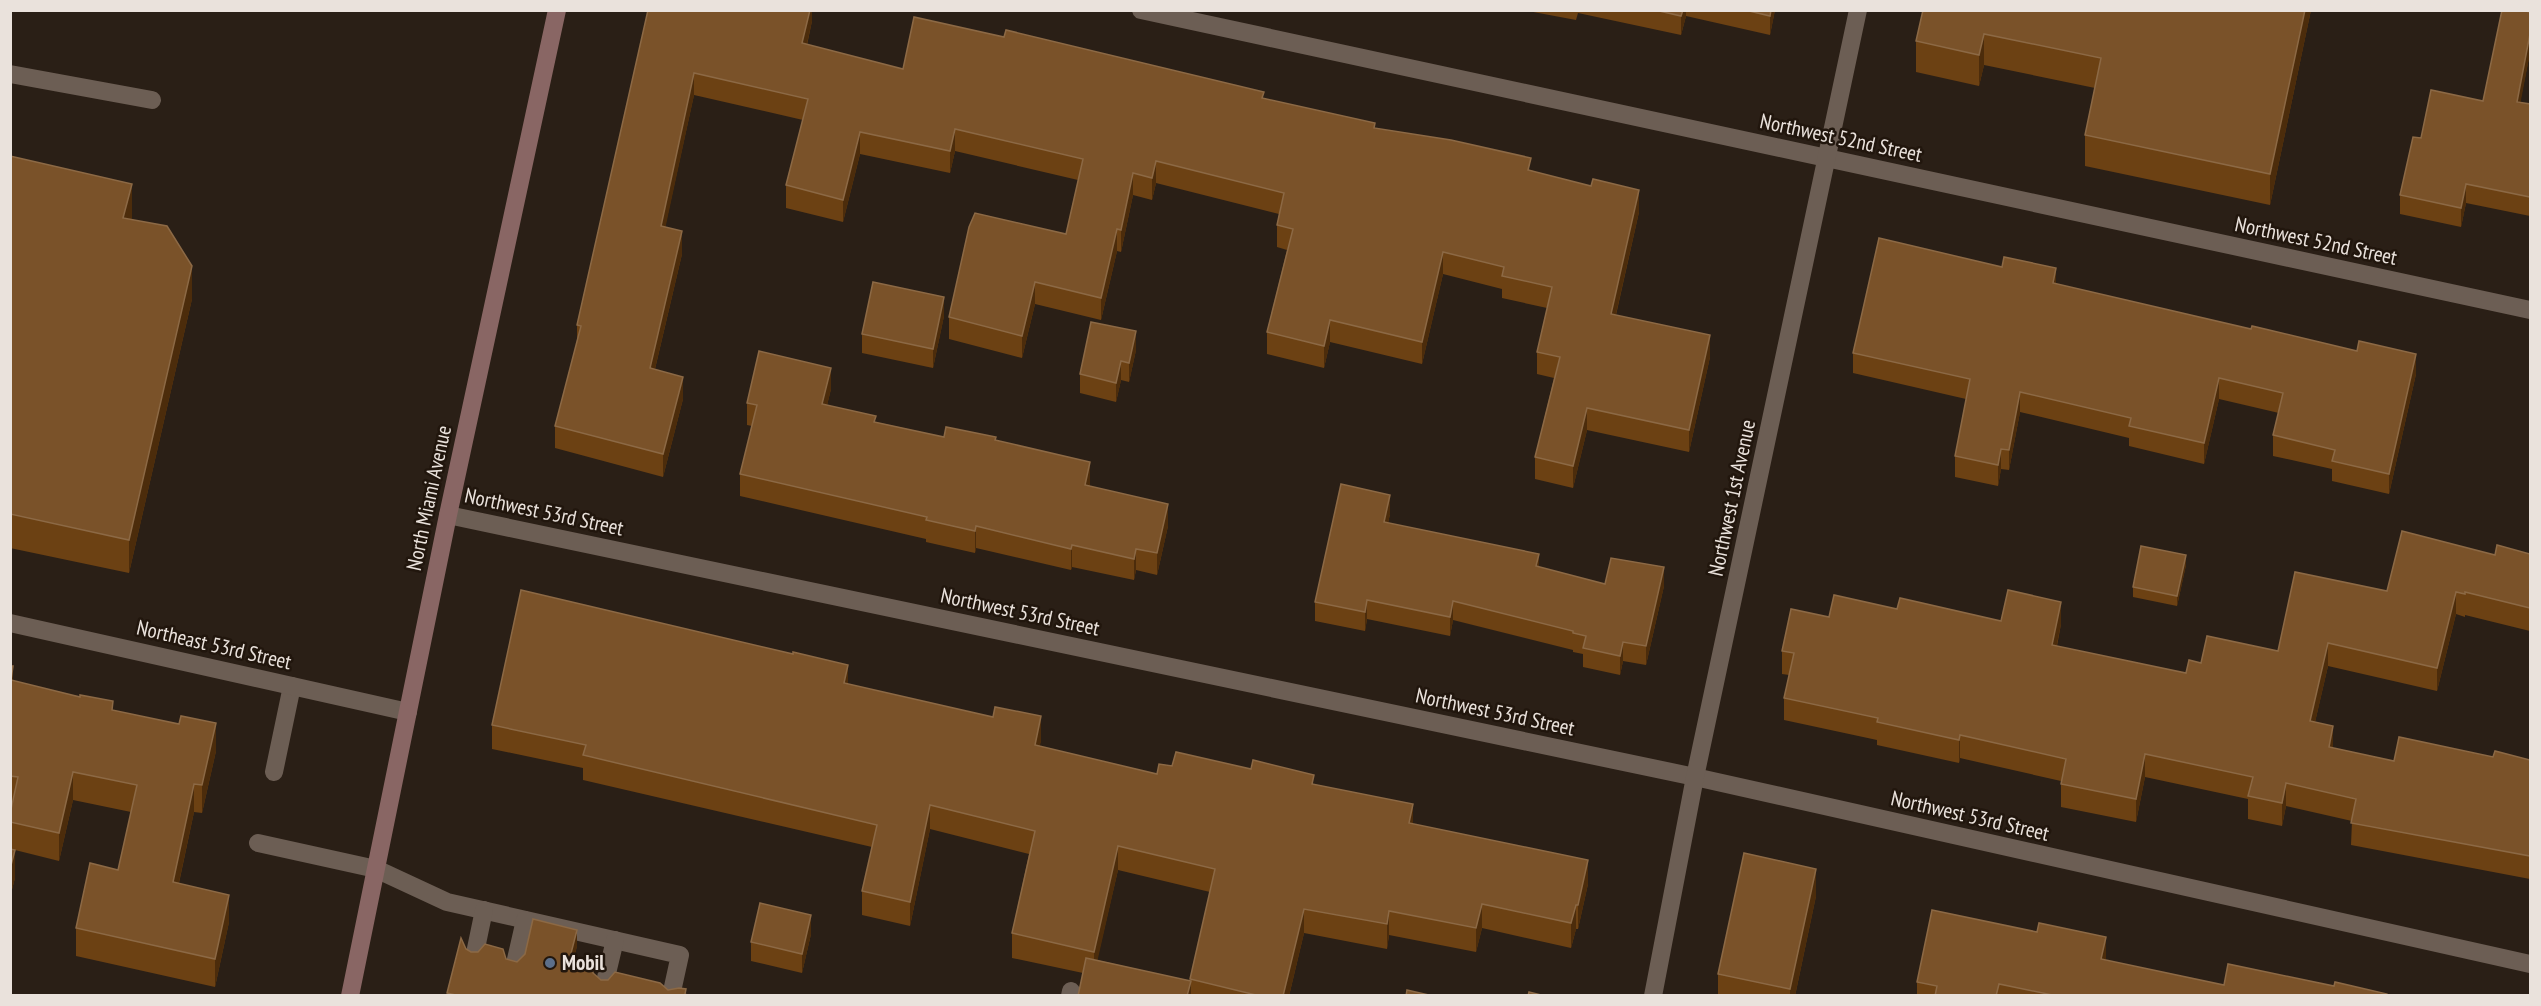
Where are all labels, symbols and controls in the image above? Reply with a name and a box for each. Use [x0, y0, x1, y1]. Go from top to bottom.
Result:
street label: Northwest 52nd Street [1758, 107, 1925, 168]
street label: Northwest 52nd Street [2233, 210, 2400, 271]
street label: Northwest 1st Avenue [1702, 417, 1761, 579]
street label: North Miami Avenue [400, 423, 457, 573]
street label: Northwest 53rd Street [462, 482, 626, 542]
street label: Northwest 53rd Street [938, 582, 1102, 642]
street label: Northeast 53rd Street [134, 614, 294, 675]
street label: Northwest 53rd Street [1413, 682, 1577, 742]
street label: Northwest 53rd Street [1888, 784, 2052, 847]
place label: Mobil [562, 949, 605, 976]
marker: Mobil [543, 956, 557, 970]

